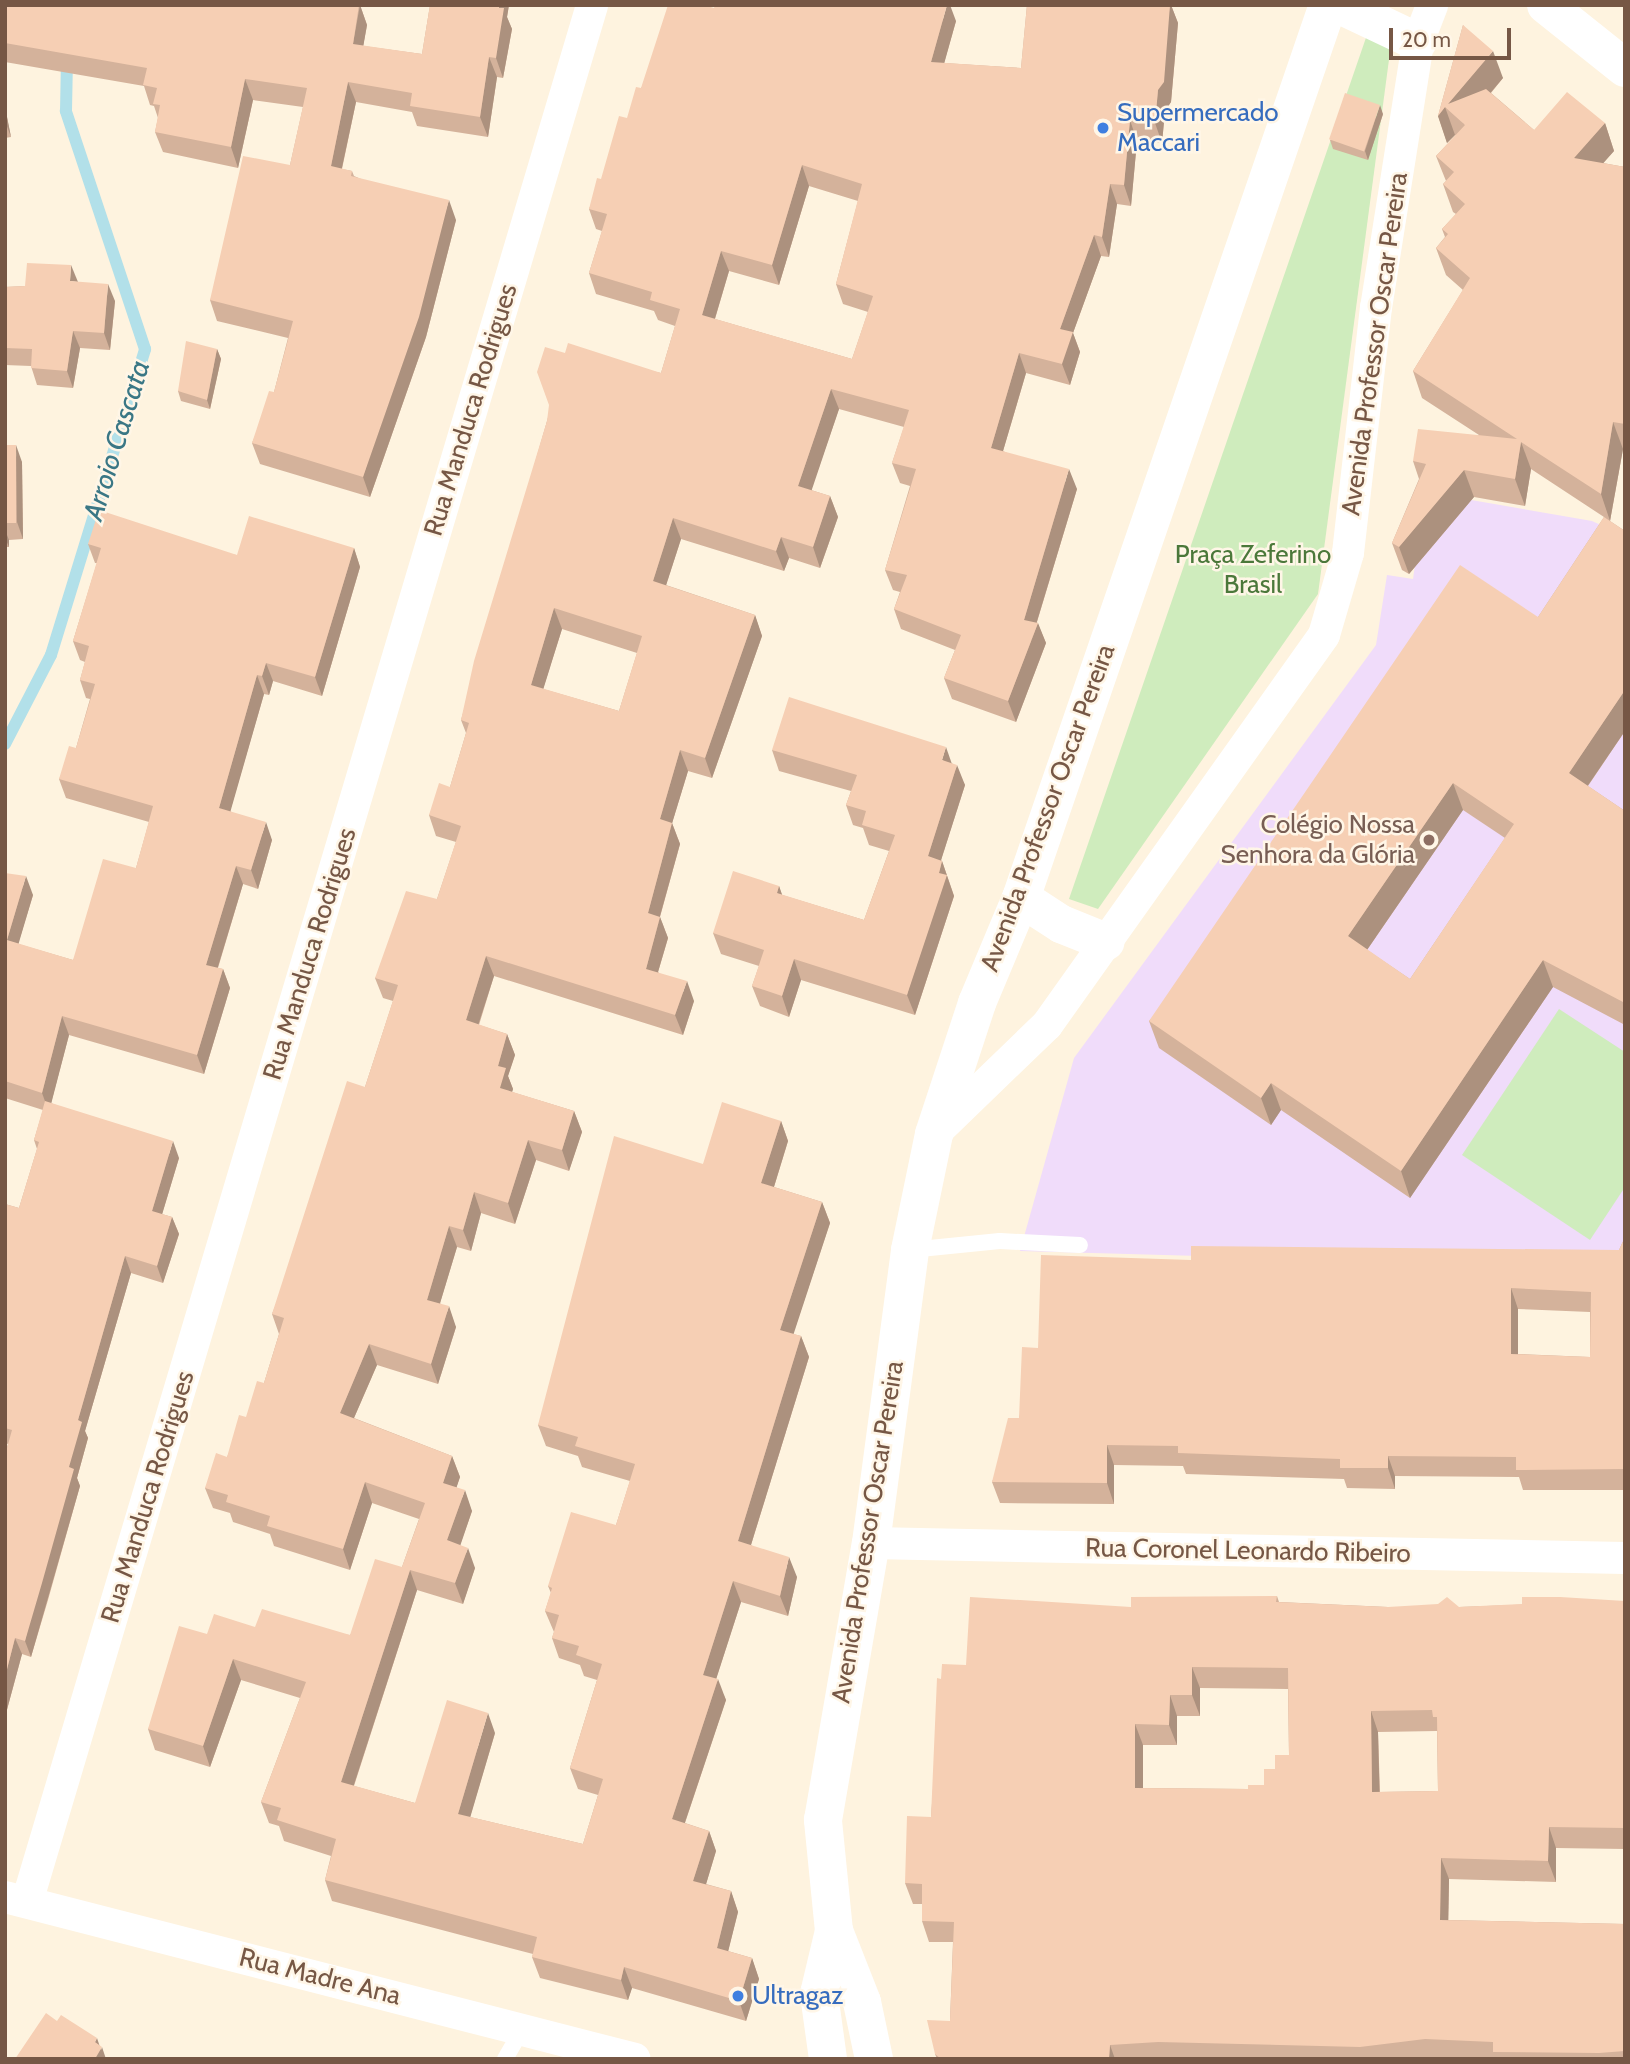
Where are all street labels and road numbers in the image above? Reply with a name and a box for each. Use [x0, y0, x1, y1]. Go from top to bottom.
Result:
street label: Avenida Professor Oscar Pereira [1335, 170, 1415, 518]
street label: Rua Manduca Rodrigues [418, 280, 524, 540]
street label: Avenida Professor Oscar Pereira [974, 640, 1122, 976]
street label: Rua Manduca Rodrigues [257, 824, 363, 1084]
street label: Avenida Professor Oscar Pereira [826, 1359, 910, 1705]
street label: Rua Manduca Rodrigues [95, 1367, 201, 1627]
street label: Rua Coronel Leonardo Ribeiro [1085, 1533, 1411, 1569]
street label: Rua Madre Ana [236, 1942, 404, 2012]

